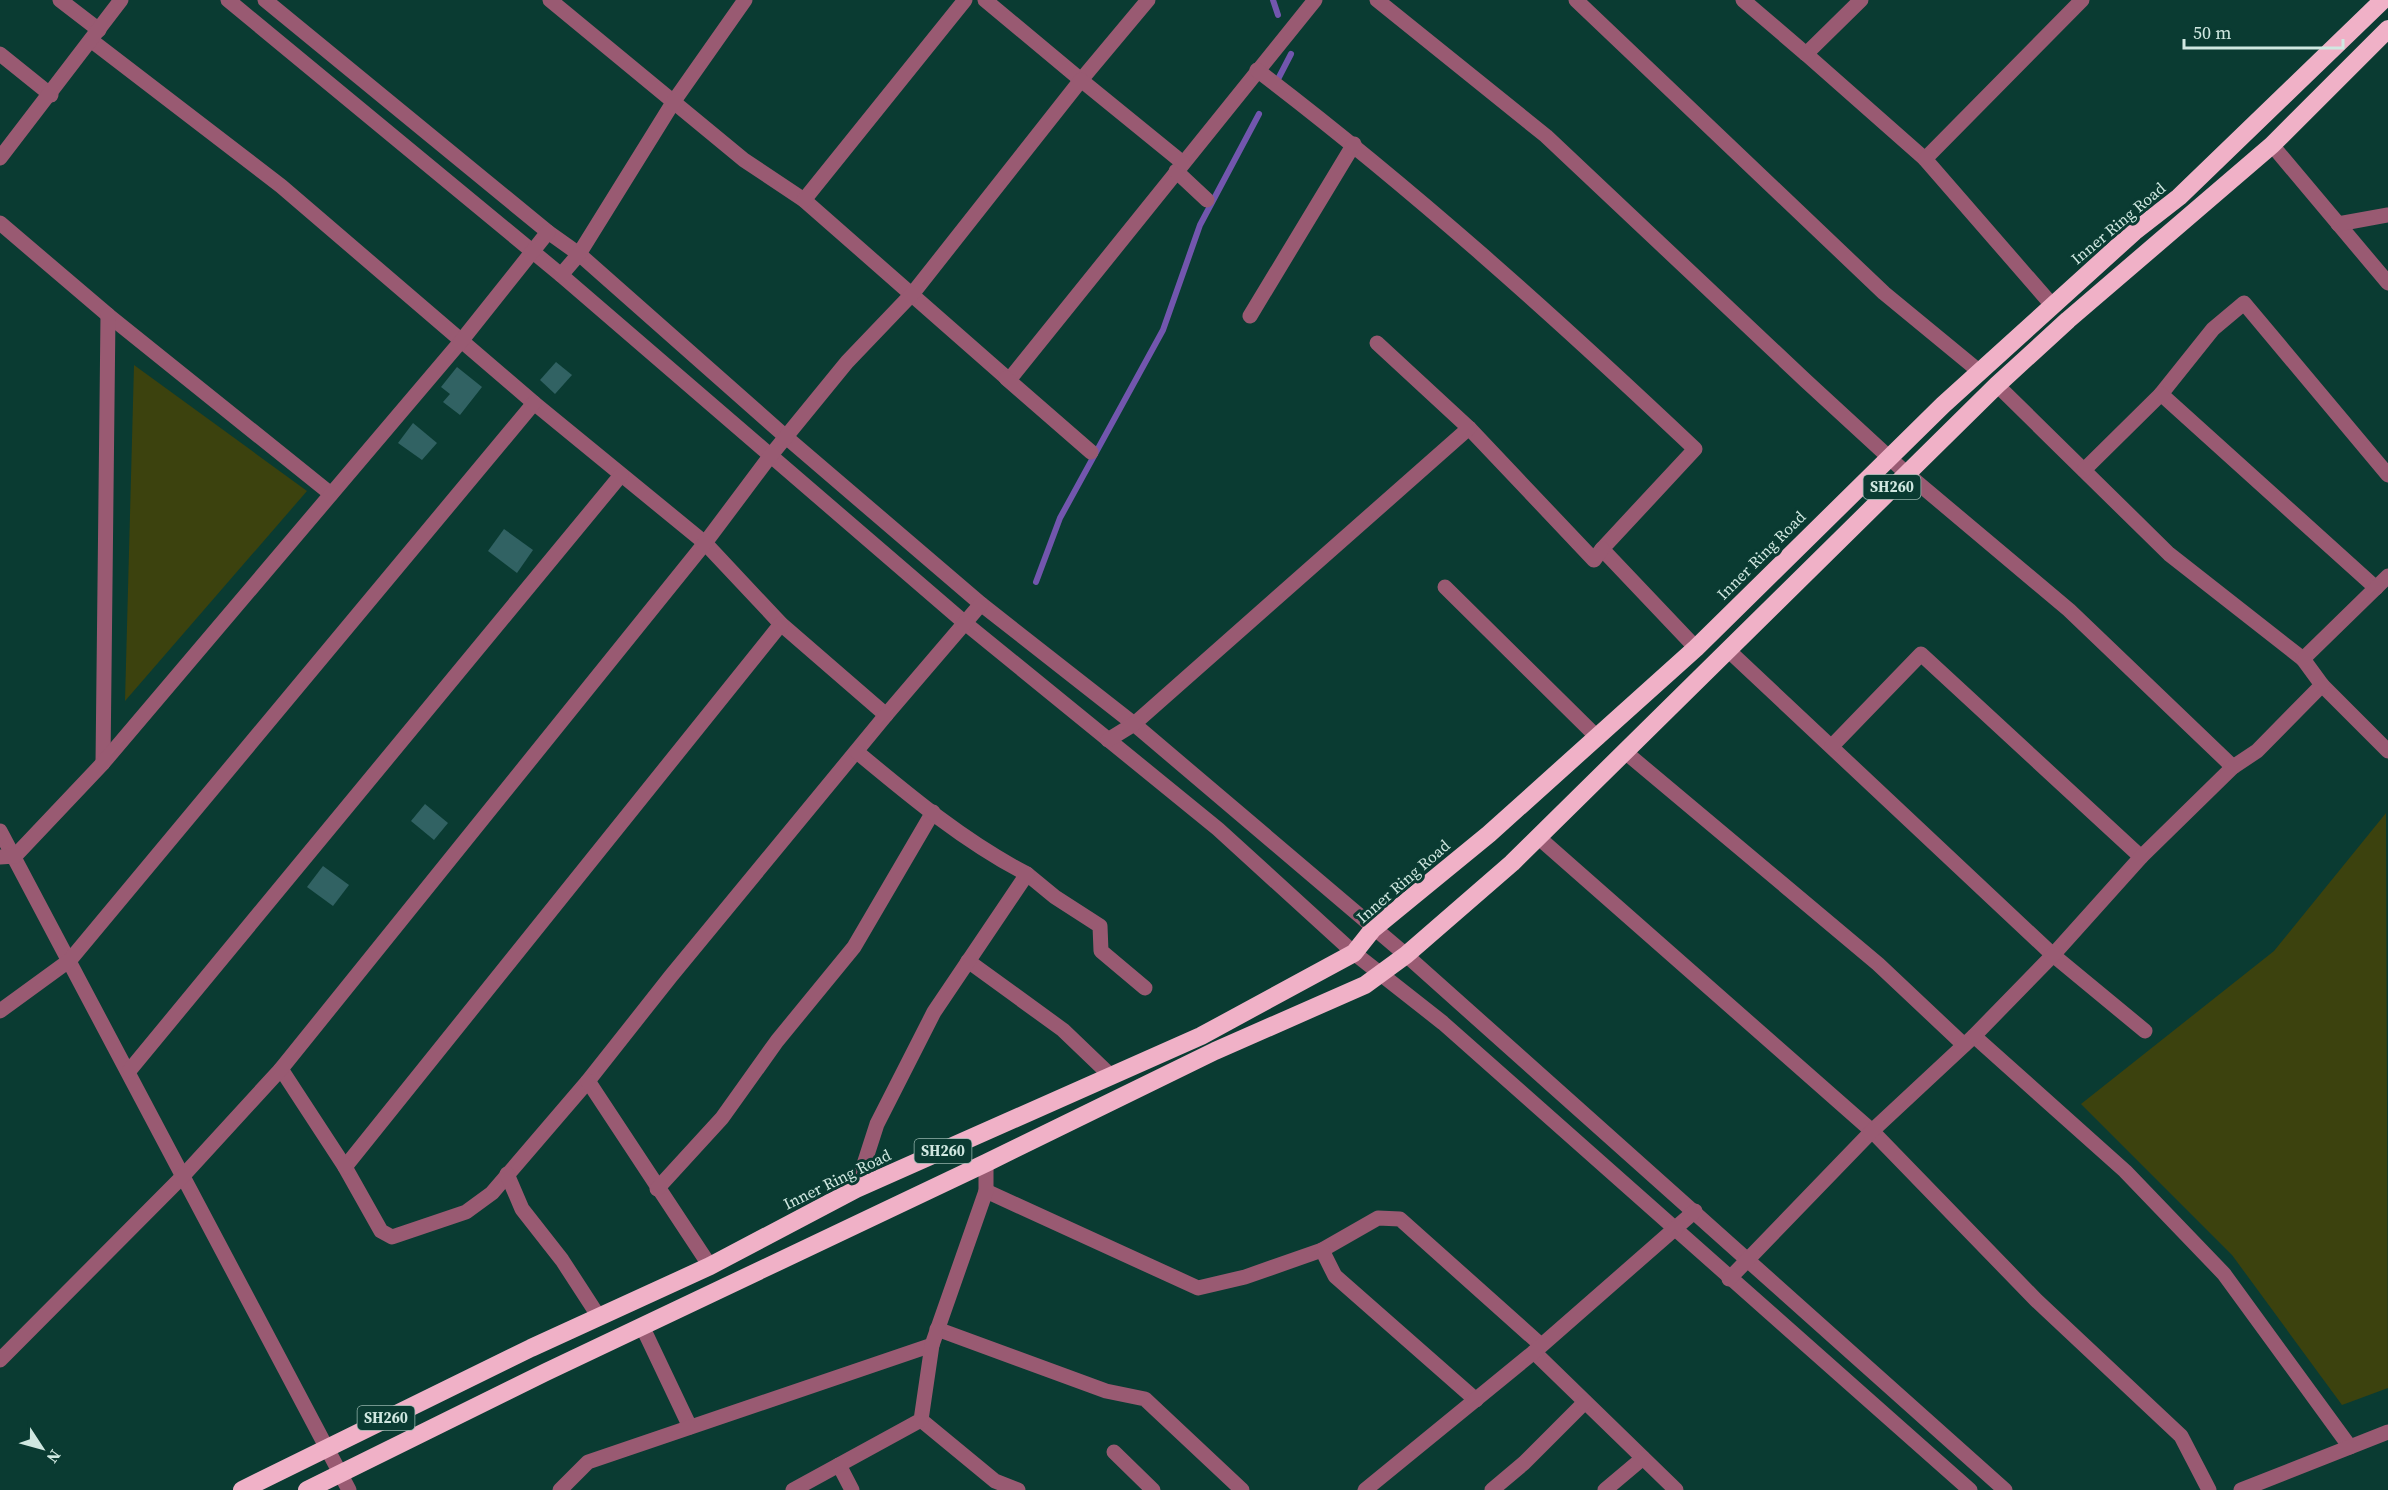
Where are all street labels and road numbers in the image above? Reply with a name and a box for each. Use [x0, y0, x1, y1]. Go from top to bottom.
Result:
street label: Inner Ring Road [2066, 177, 2170, 269]
road number: SH260 [1864, 475, 1920, 499]
street label: Inner Ring Road [1712, 506, 1810, 604]
street label: Inner Ring Road [1352, 834, 1454, 928]
road number: SH260 [914, 1139, 972, 1163]
street label: Inner Ring Road [780, 1143, 894, 1215]
road number: SH260 [358, 1406, 414, 1430]

